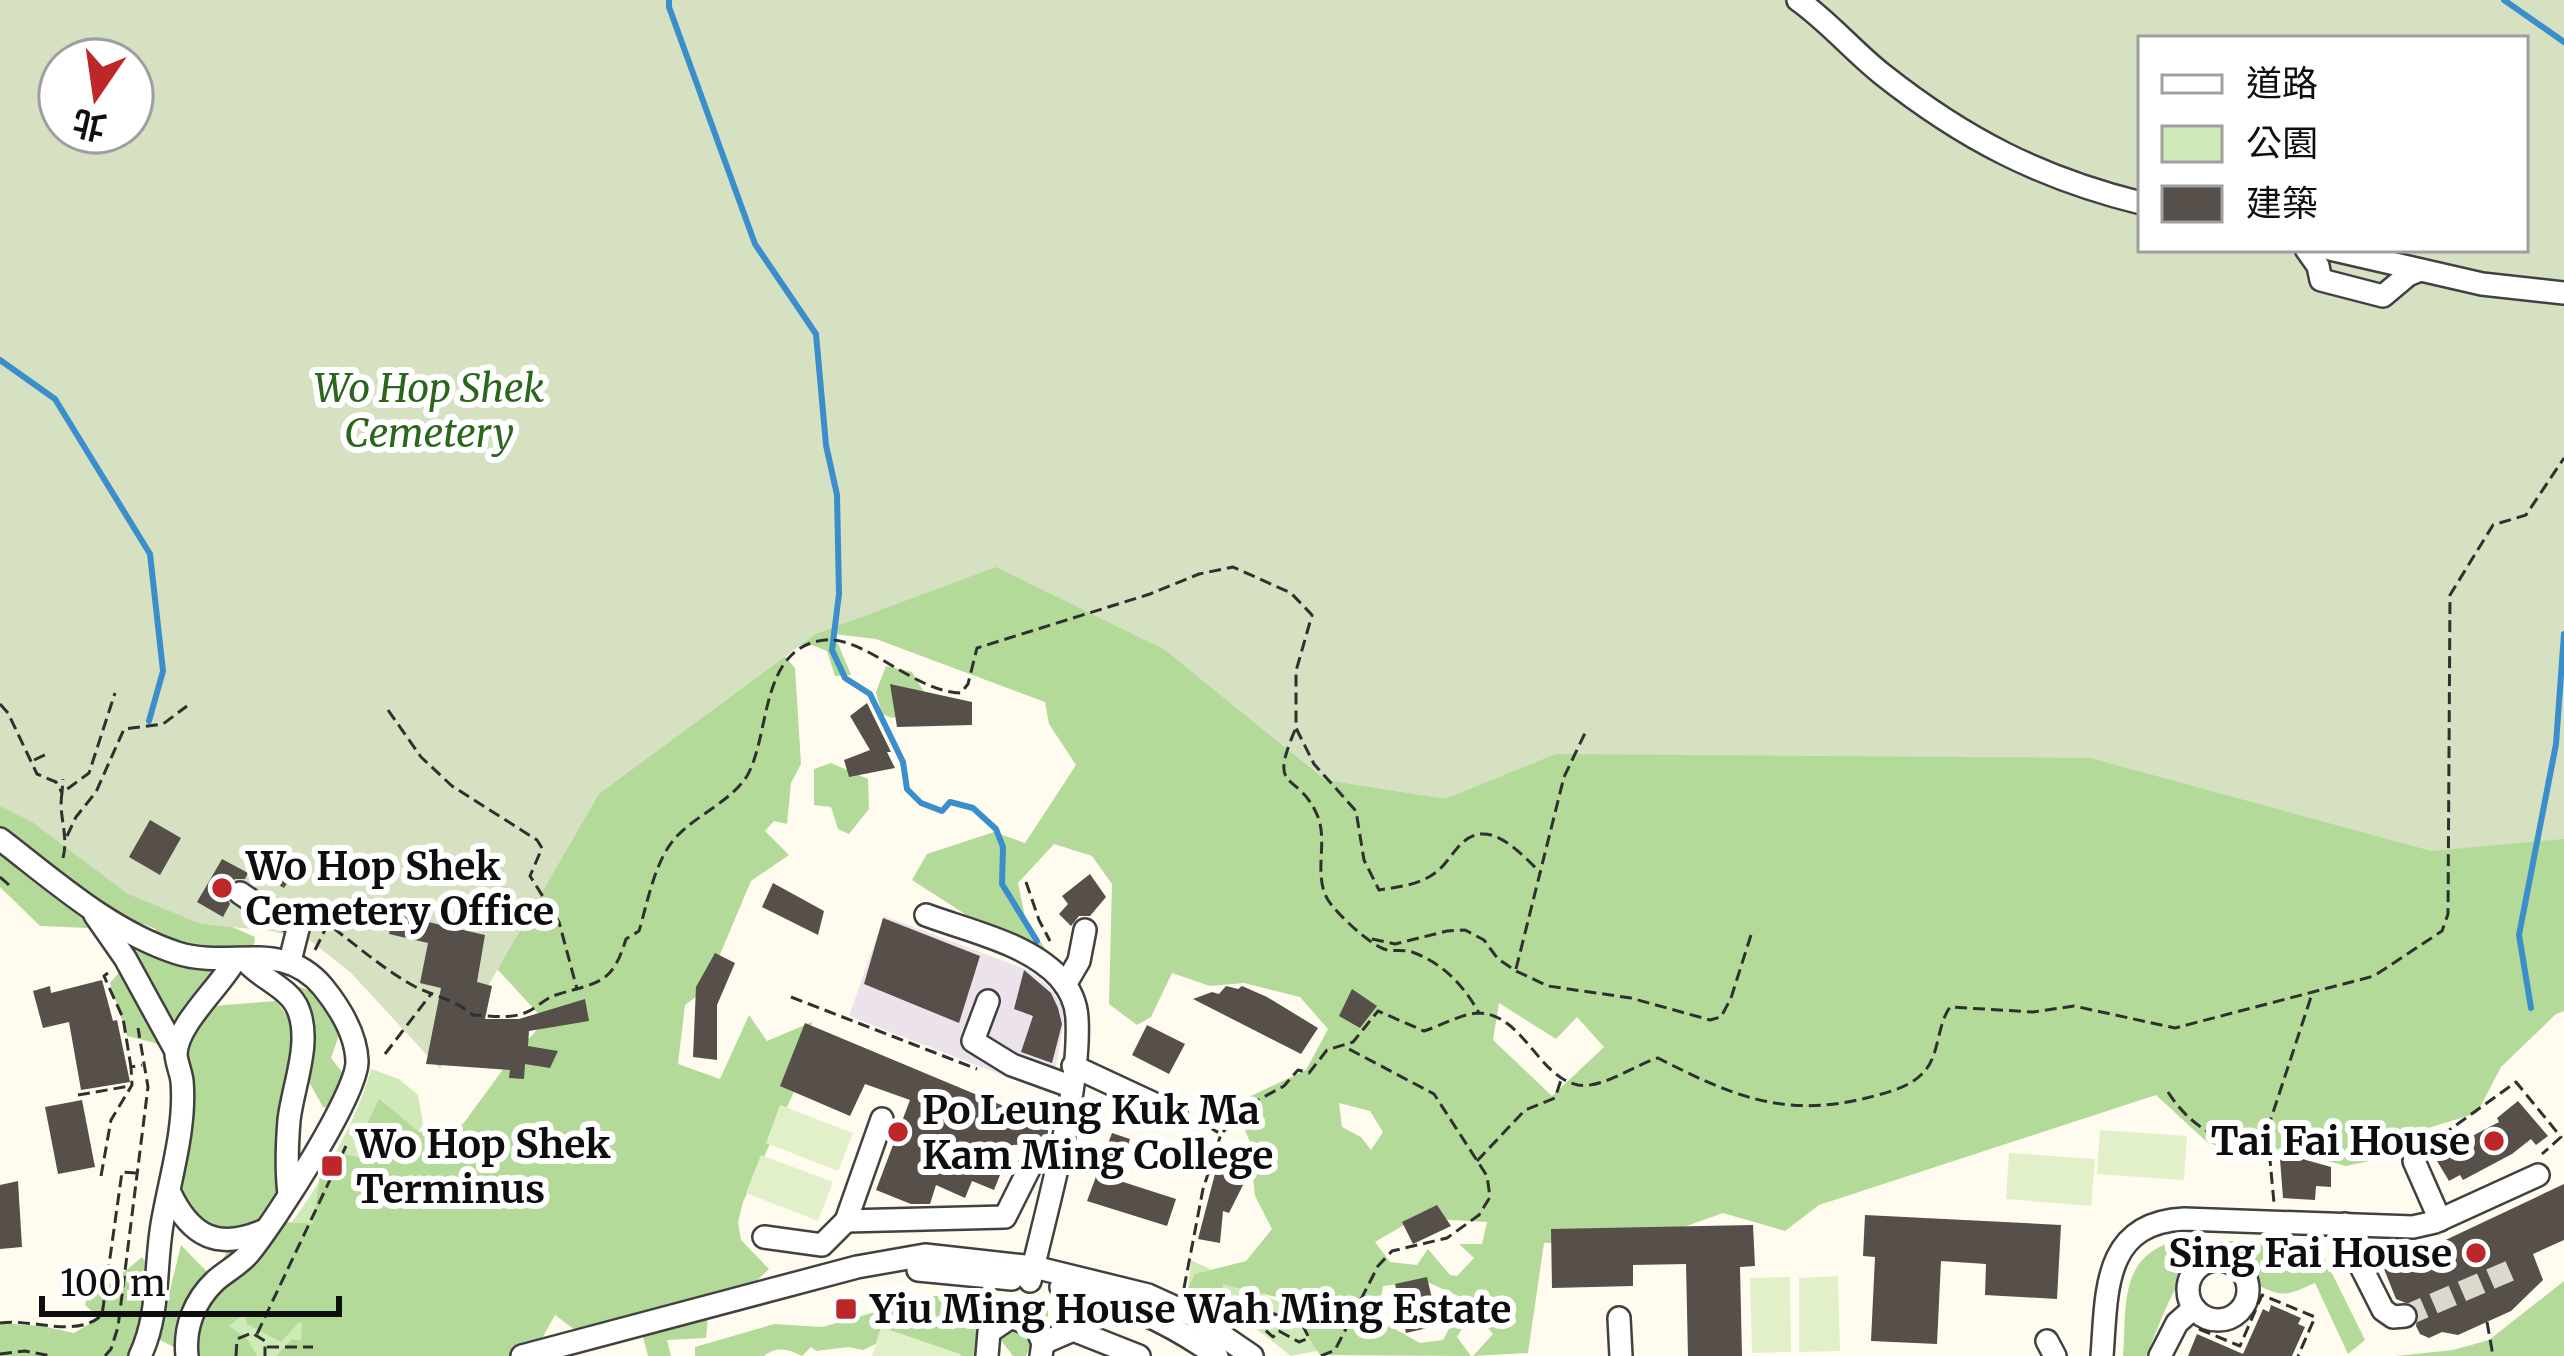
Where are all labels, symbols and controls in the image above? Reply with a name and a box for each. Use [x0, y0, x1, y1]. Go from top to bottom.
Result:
north arrow [36, 36, 156, 156]
legend [2138, 36, 2528, 252]
text: 道路 [2246, 61, 2318, 106]
text: 北 [69, 101, 110, 148]
text: 公園 [2246, 121, 2318, 166]
text: 建築 [2246, 181, 2318, 226]
park label: Wo Hop Shek Cemetery [314, 364, 544, 458]
place label: Wo Hop Shek Cemetery Office [245, 842, 554, 936]
marker: Wo Hop Shek Cemetery Office [209, 875, 235, 901]
place label: Po Leung Kuk Ma Kam Ming College [922, 1086, 1273, 1180]
place label: Tai Fai House [2211, 1117, 2470, 1166]
marker: Po Leung Kuk Ma Kam Ming College [885, 1119, 911, 1145]
place label: Wo Hop Shek Terminus [355, 1120, 611, 1214]
marker: Tai Fai House [2481, 1128, 2507, 1154]
marker: Wo Hop Shek Terminus [319, 1153, 345, 1179]
place label: Sing Fai House [2168, 1229, 2452, 1278]
marker: Sing Fai House [2463, 1240, 2489, 1266]
scale bar [42, 1242, 339, 1316]
text: 100 m [60, 1261, 166, 1306]
place label: Yiu Ming House Wah Ming Estate [869, 1285, 1511, 1334]
marker: Yiu Ming House Wah Ming Estate [833, 1296, 859, 1322]

